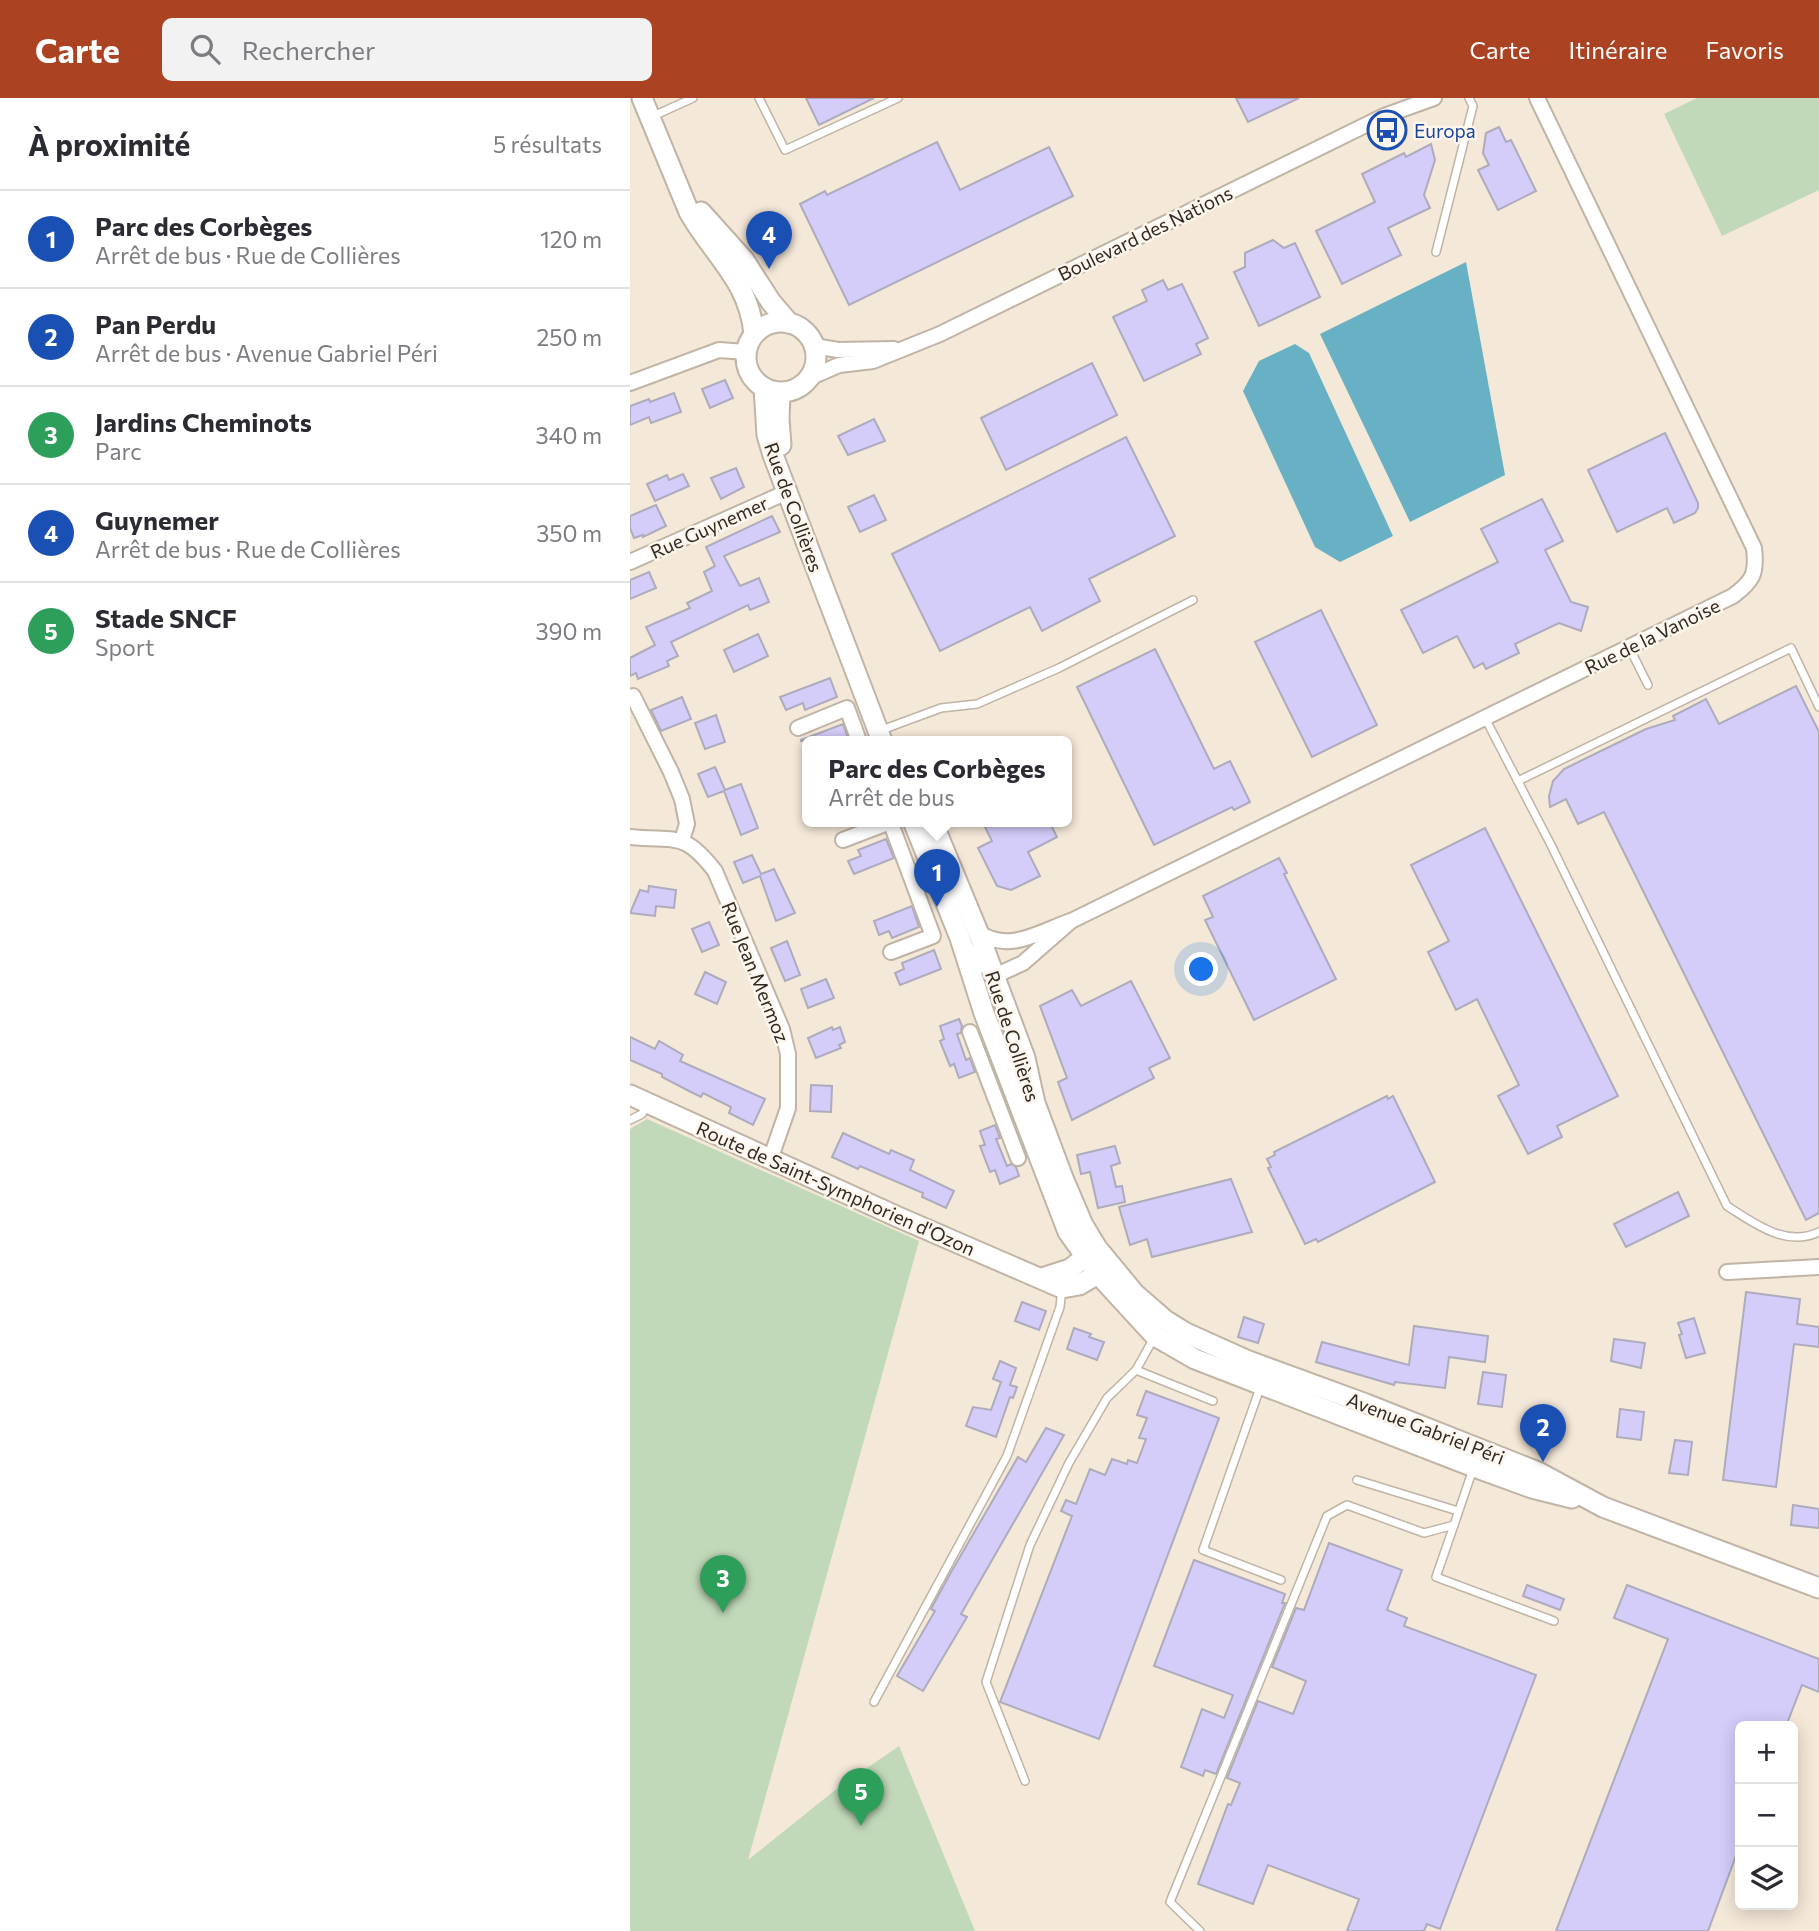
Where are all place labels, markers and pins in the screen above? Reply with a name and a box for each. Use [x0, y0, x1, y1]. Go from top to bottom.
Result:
bus stop icon: Europa [1366, 109, 1408, 151]
place label: Europa [1414, 119, 1476, 142]
pin: 4 [746, 211, 792, 269]
pin: 1 [914, 849, 960, 907]
pin: 2 [1520, 1404, 1566, 1462]
pin: 3 [700, 1555, 746, 1613]
pin: 5 [838, 1768, 884, 1826]

